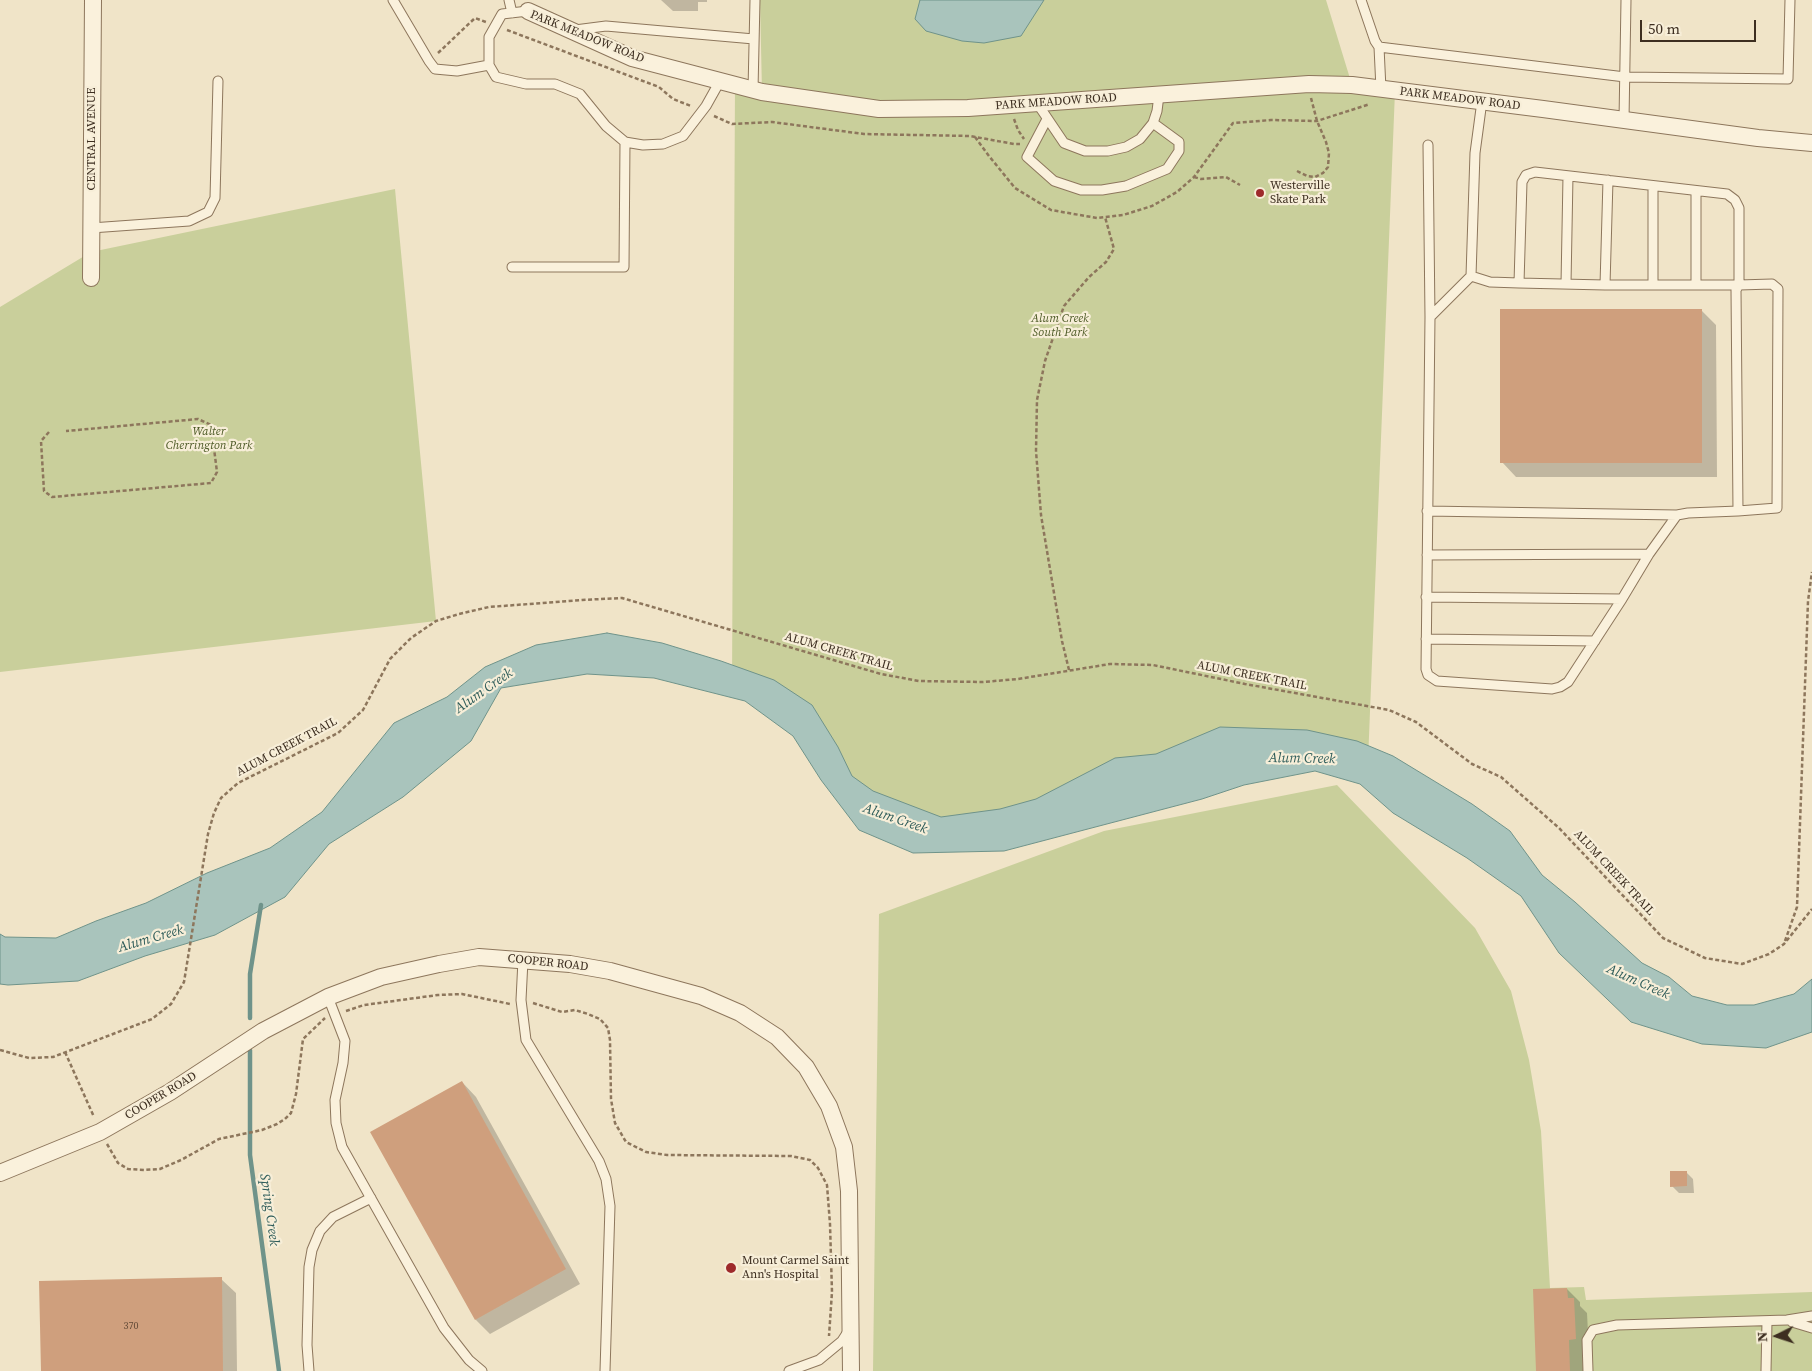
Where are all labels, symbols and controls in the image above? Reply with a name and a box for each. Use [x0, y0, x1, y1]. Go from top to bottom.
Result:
street label: PARK MEADOW ROAD [528, 8, 646, 66]
scale bar [1642, 10, 1758, 42]
text: 50 m [1648, 18, 1680, 39]
street label: PARK MEADOW ROAD [1399, 84, 1521, 114]
street label: CENTRAL AVENUE [85, 88, 99, 190]
street label: PARK MEADOW ROAD [995, 91, 1117, 113]
place label: Westerville Skate Park [1270, 179, 1330, 207]
marker: Westerville Skate Park [1254, 187, 1266, 199]
park label: Alum Creek South Park [1031, 312, 1089, 340]
park label: Walter Cherrington Park [166, 425, 252, 453]
street label: ALUM CREEK TRAIL [783, 630, 895, 674]
street label: ALUM CREEK TRAIL [1196, 658, 1308, 694]
water label: Alum Creek [452, 665, 516, 717]
street label: ALUM CREEK TRAIL [234, 714, 340, 780]
water label: Alum Creek [1268, 750, 1336, 768]
water label: Alum Creek [861, 800, 929, 838]
street label: ALUM CREEK TRAIL [1571, 827, 1657, 919]
water label: Alum Creek [116, 922, 186, 956]
street label: COOPER ROAD [507, 952, 589, 974]
water label: Alum Creek [1604, 961, 1672, 1003]
street label: COOPER ROAD [123, 1069, 199, 1123]
water label: Spring Creek [256, 1173, 282, 1247]
place label: Mount Carmel Saint Ann's Hospital [742, 1254, 849, 1282]
marker: Mount Carmel Saint Ann's Hospital [724, 1261, 738, 1275]
north arrow [1752, 1311, 1802, 1361]
house number: 370 [124, 1320, 138, 1332]
text: N [1752, 1331, 1772, 1343]

